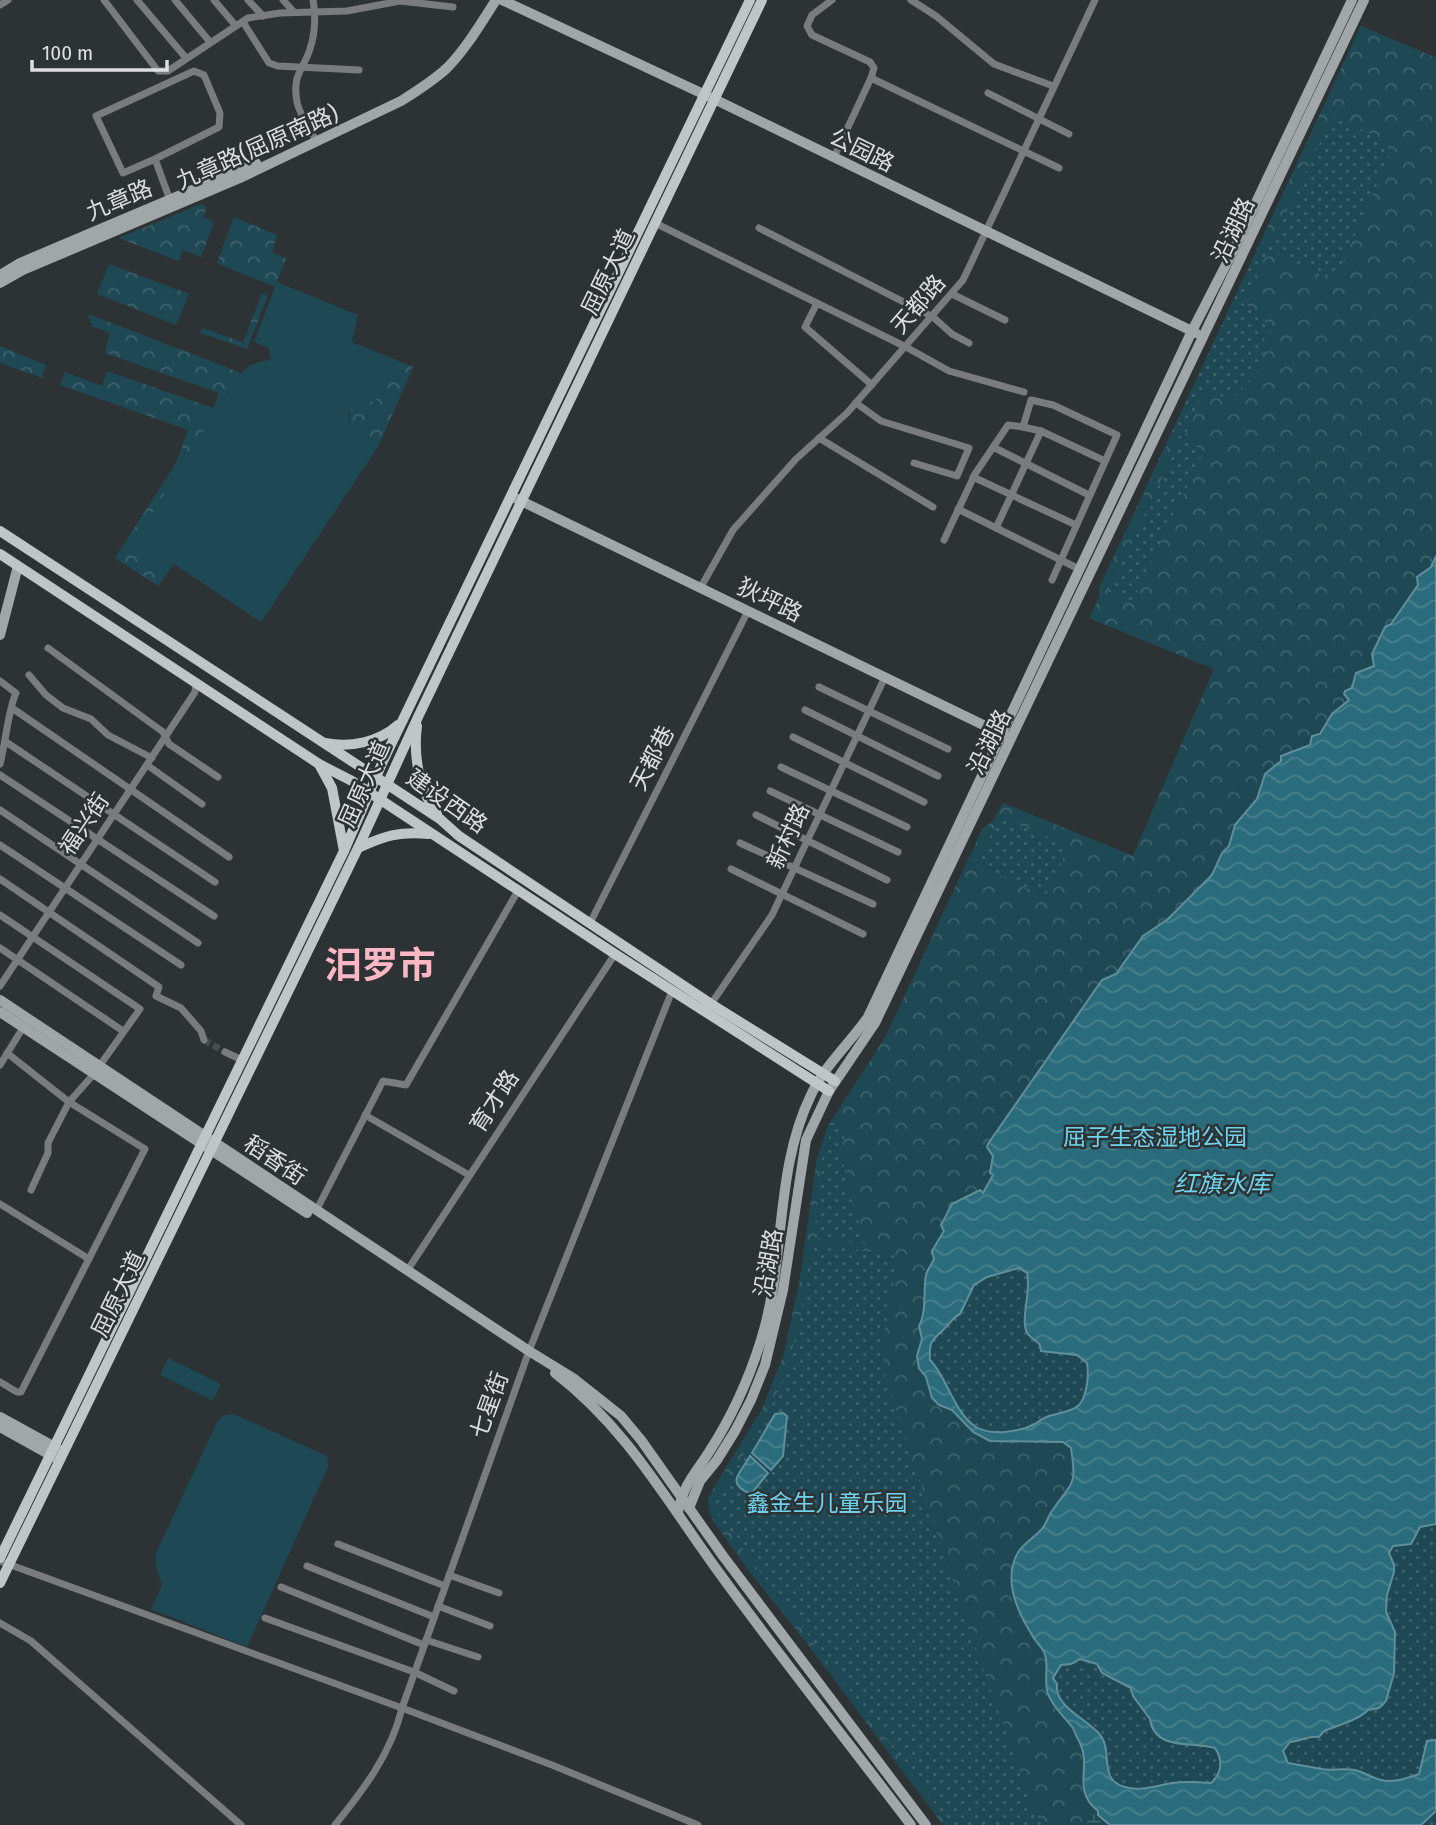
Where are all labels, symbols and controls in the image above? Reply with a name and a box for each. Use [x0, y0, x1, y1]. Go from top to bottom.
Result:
scale bar [32, 28, 166, 72]
text: 100 m [42, 40, 93, 66]
street label: 九章路(屈原南路) [172, 99, 342, 195]
street label: 公园路 [825, 122, 899, 178]
street label: 九章路 [82, 174, 156, 226]
street label: 沿湖路 [1206, 193, 1260, 267]
street label: 屈原大道 [575, 225, 641, 319]
street label: 天都路 [885, 269, 951, 339]
street label: 狄坪路 [733, 572, 807, 628]
street label: 沿湖路 [961, 705, 1017, 779]
street label: 天都巷 [624, 721, 680, 795]
street label: 屈原大道 [333, 736, 395, 832]
street label: 建设西路 [401, 763, 493, 839]
street label: 福兴街 [53, 788, 115, 860]
street label: 新村路 [761, 799, 815, 873]
district label: 汨罗市 [325, 943, 436, 988]
street label: 育才路 [463, 1064, 525, 1138]
park label: 屈子生态湿地公园 [1063, 1123, 1247, 1151]
street label: 稻香街 [239, 1129, 311, 1191]
water label: 红旗水库 [1174, 1170, 1274, 1198]
street label: 沿湖路 [748, 1227, 788, 1299]
street label: 屈原大道 [85, 1247, 151, 1341]
street label: 七星街 [464, 1368, 514, 1442]
park label: 鑫金生儿童乐园 [747, 1489, 908, 1517]

